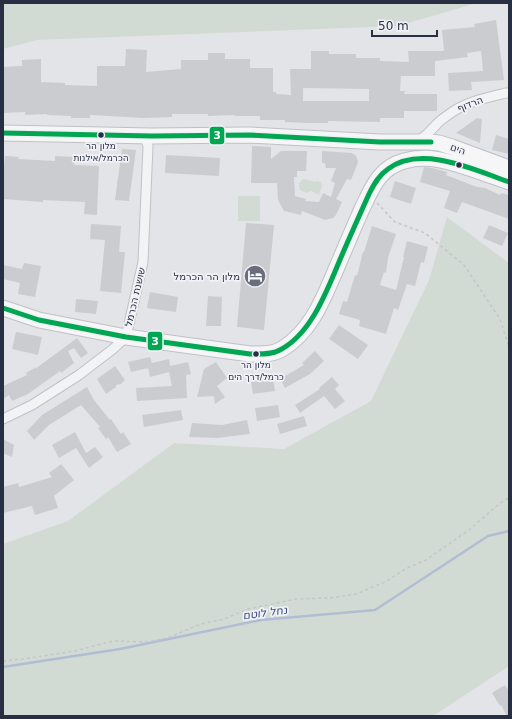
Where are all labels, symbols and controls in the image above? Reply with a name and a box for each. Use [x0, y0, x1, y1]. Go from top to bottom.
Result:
scale bar [372, 12, 437, 38]
text: 50 m [378, 19, 409, 33]
street label: הרדוף [456, 94, 484, 114]
line badge: 3 [209, 126, 225, 145]
text: 3 [213, 129, 221, 142]
marker: מלון הר הכרמל/אילנות [96, 130, 106, 140]
place label: מלון הר הכרמל/אילנות [73, 141, 129, 163]
street label: הים [449, 141, 467, 157]
unlabelled marker [454, 160, 464, 170]
hotel icon: מלון הר הכרמל [242, 263, 268, 289]
street label: שושנת הכרמל [123, 266, 147, 328]
place label: מלון הר הכרמל [174, 271, 240, 282]
line badge: 3 [147, 331, 163, 351]
text: 3 [151, 335, 159, 348]
marker: מלון הר כרמל/דרך הים [251, 349, 261, 359]
place label: מלון הר כרמל/דרך הים [228, 360, 284, 382]
water label: נחל לוטם [242, 603, 289, 623]

